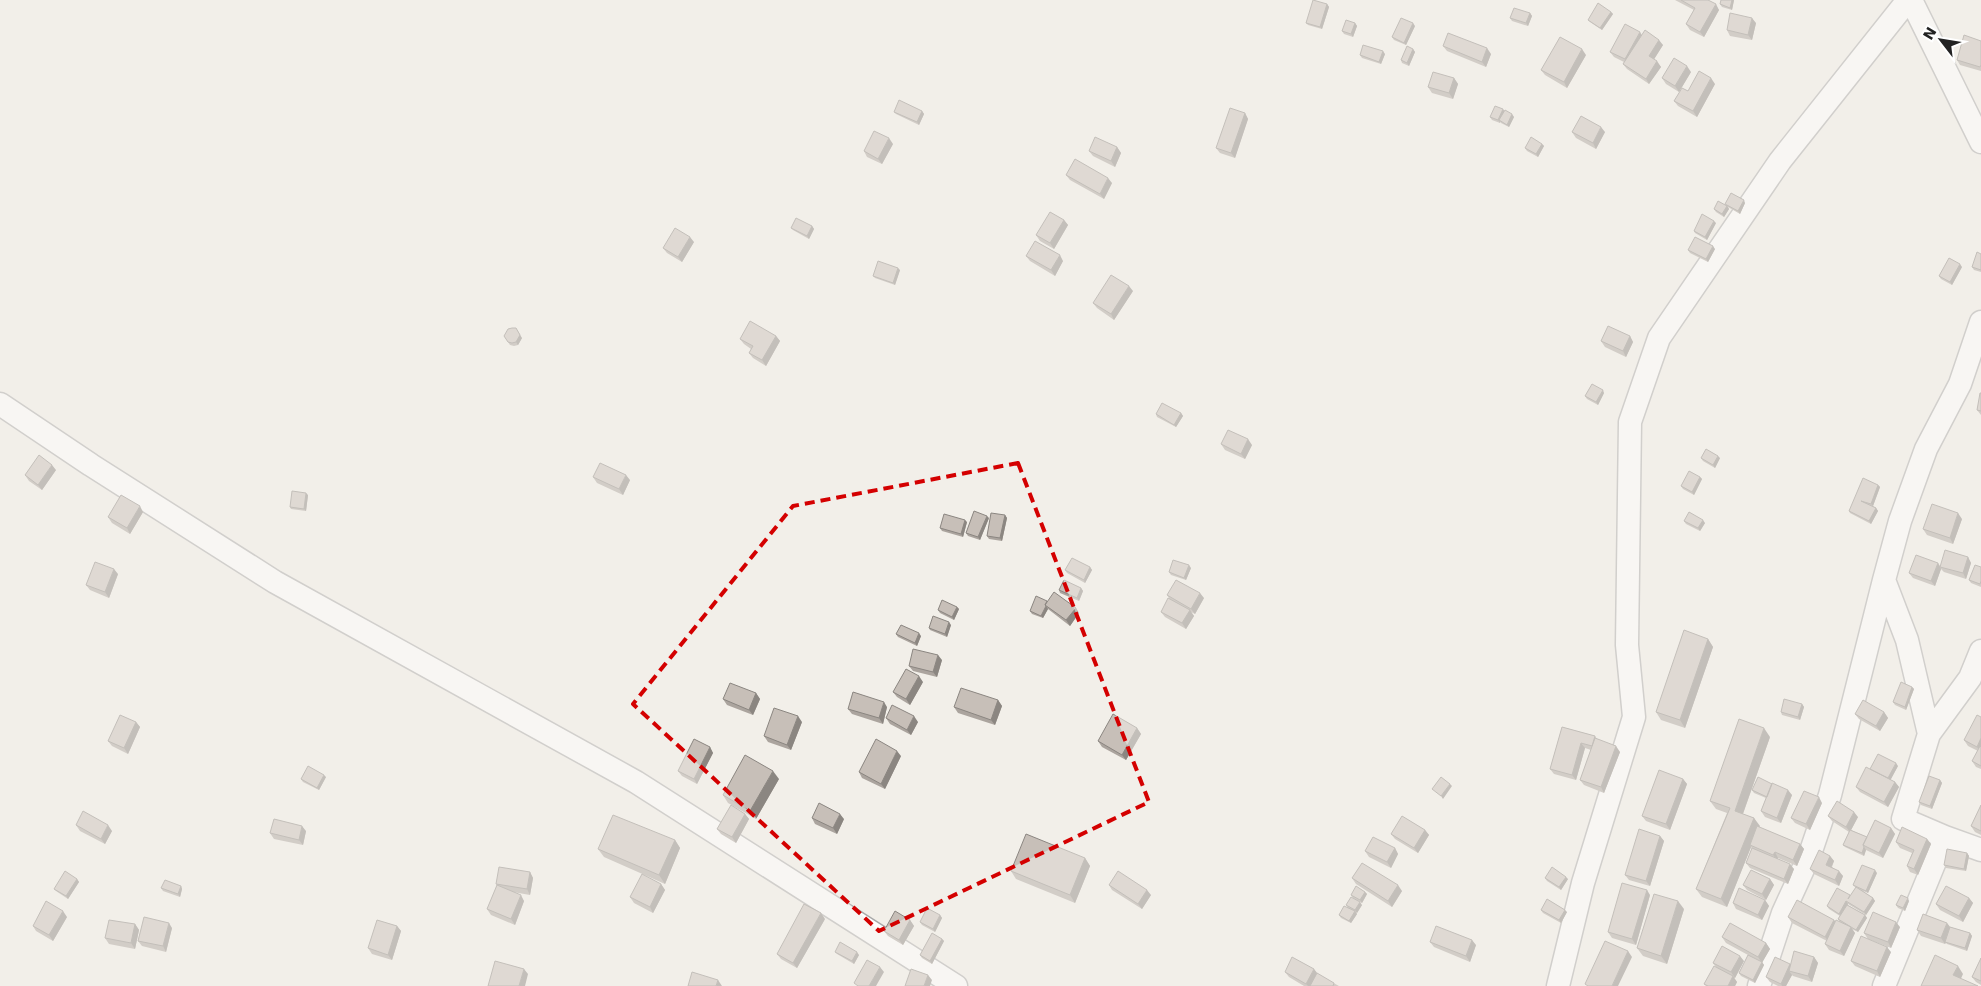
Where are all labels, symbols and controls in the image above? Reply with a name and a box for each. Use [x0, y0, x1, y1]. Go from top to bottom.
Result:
north arrow [1916, 15, 1966, 65]
text: N [1920, 24, 1940, 42]

